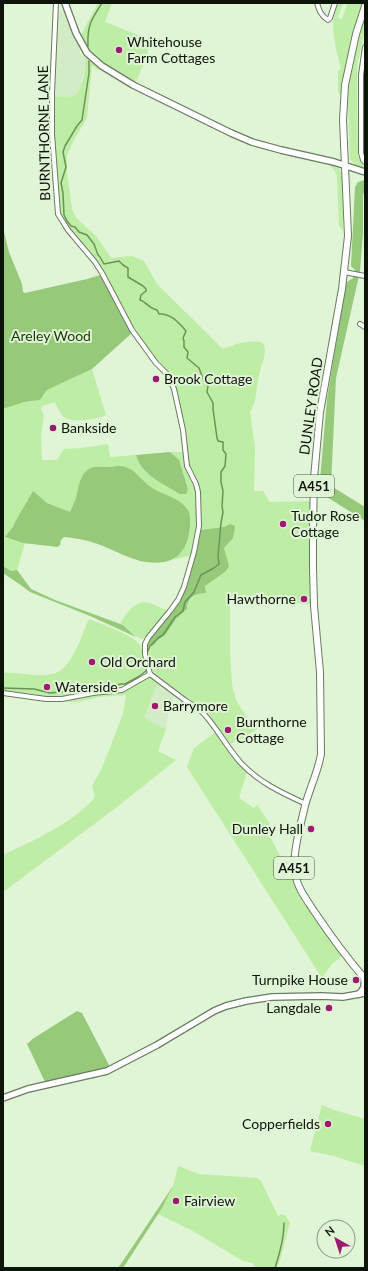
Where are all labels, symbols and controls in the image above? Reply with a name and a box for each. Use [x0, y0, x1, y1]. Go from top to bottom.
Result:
place label: Whitehouse Farm Cottages [127, 33, 215, 66]
marker: Whitehouse Farm Cottages [114, 45, 124, 55]
street label: BURNTHORNE LANE [34, 65, 53, 201]
park label: Areley Wood [11, 327, 91, 344]
street label: DUNLEY ROAD [295, 356, 326, 456]
place label: Brook Cottage [164, 370, 252, 387]
marker: Brook Cottage [151, 374, 161, 384]
place label: Bankside [61, 419, 116, 436]
marker: Bankside [48, 423, 58, 433]
road number: A451 [294, 475, 334, 497]
place label: Tudor Rose Cottage [291, 507, 359, 540]
marker: Tudor Rose Cottage [278, 519, 288, 529]
place label: Hawthorne [227, 590, 296, 607]
marker: Hawthorne [299, 594, 309, 604]
place label: Old Orchard [100, 653, 176, 670]
marker: Old Orchard [87, 657, 97, 667]
place label: Waterside [55, 678, 118, 695]
marker: Waterside [42, 682, 52, 692]
place label: Barrymore [163, 697, 228, 714]
marker: Barrymore [150, 701, 160, 711]
place label: Burnthorne Cottage [236, 713, 307, 746]
marker: Burnthorne Cottage [223, 725, 233, 735]
place label: Dunley Hall [232, 820, 303, 837]
marker: Dunley Hall [306, 824, 316, 834]
road number: A451 [274, 857, 314, 879]
place label: Turnpike House [252, 971, 348, 988]
marker: Turnpike House [351, 975, 361, 985]
place label: Langdale [266, 999, 321, 1016]
marker: Langdale [324, 1003, 334, 1013]
place label: Copperfields [242, 1115, 320, 1132]
marker: Copperfields [323, 1119, 333, 1129]
place label: Fairview [184, 1192, 235, 1209]
marker: Fairview [171, 1196, 181, 1206]
north arrow [316, 1219, 356, 1259]
text: N [322, 1223, 337, 1239]

